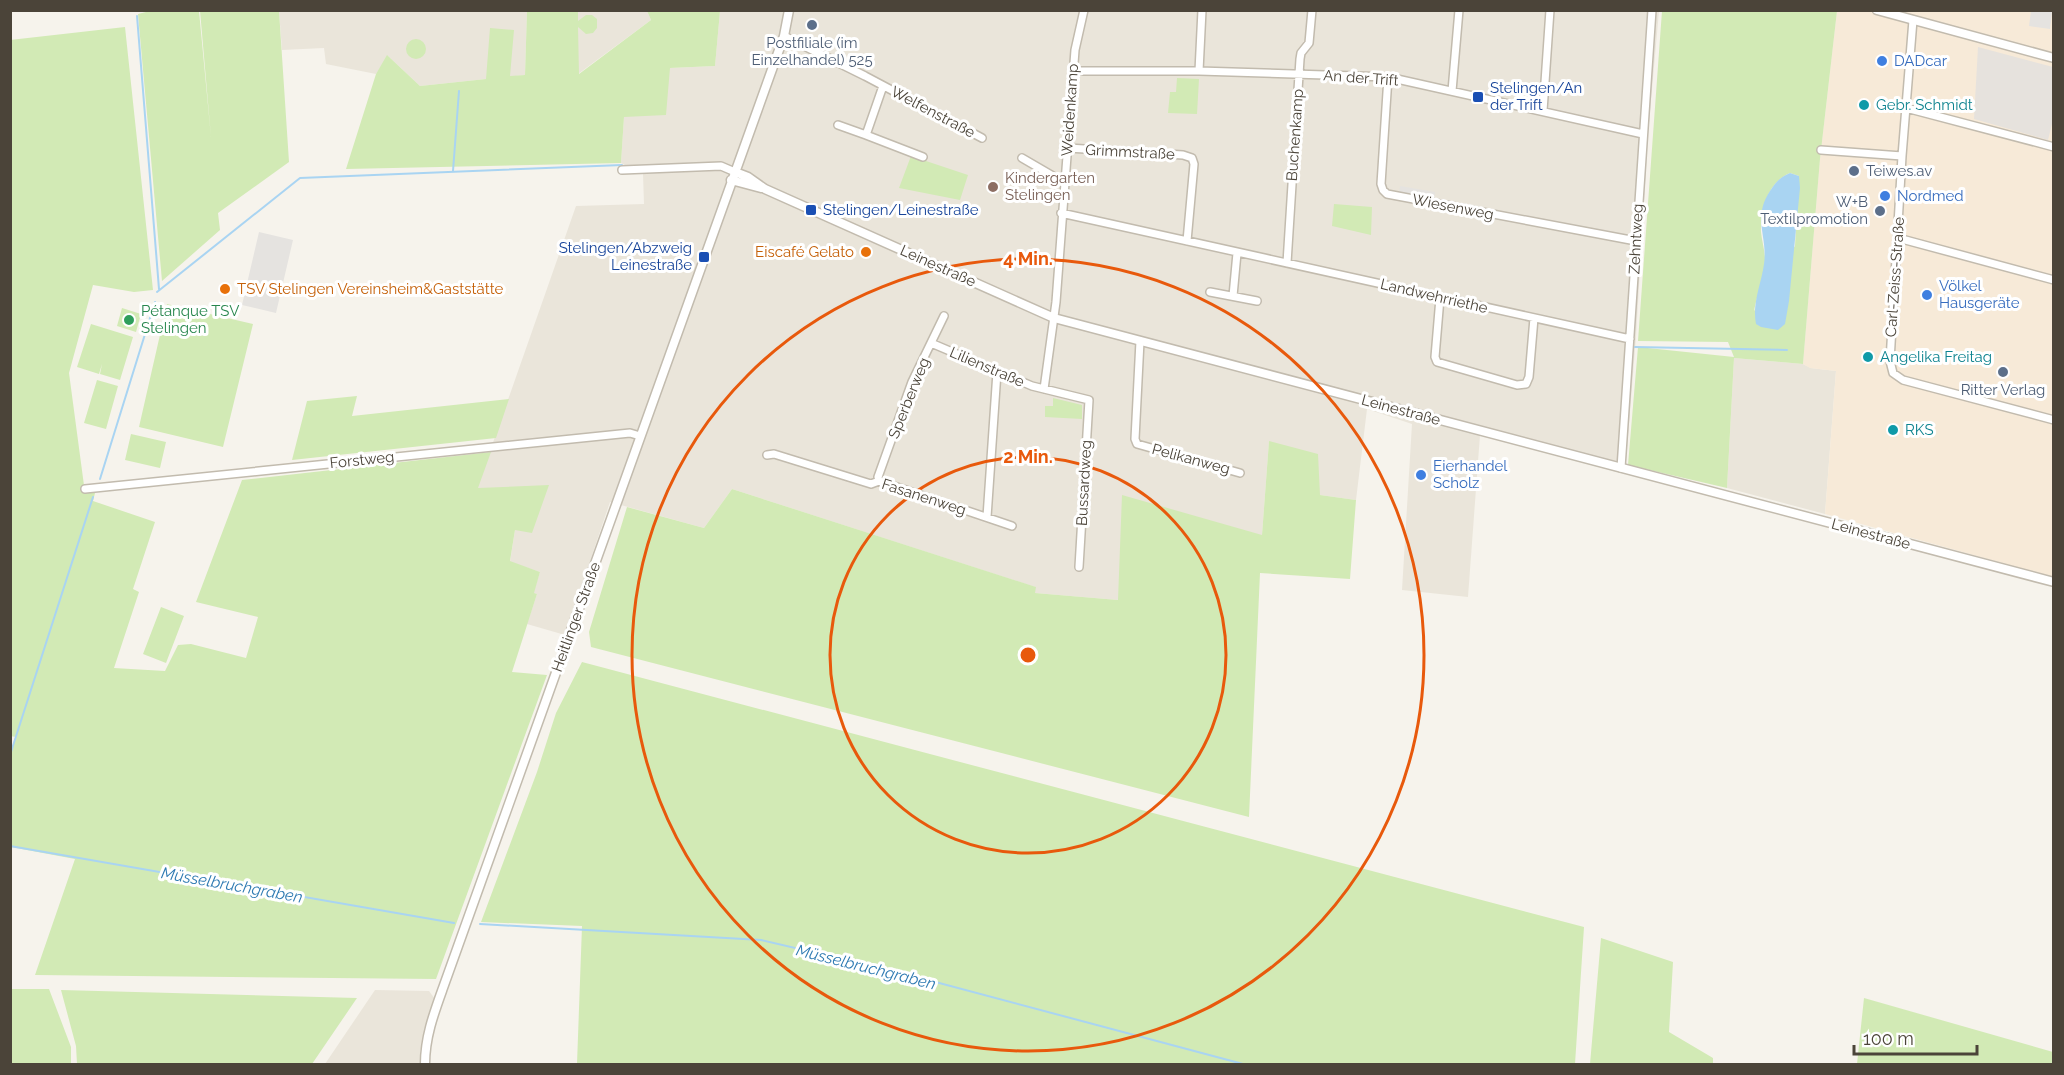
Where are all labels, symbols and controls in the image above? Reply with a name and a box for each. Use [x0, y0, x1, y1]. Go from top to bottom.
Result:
marker: Postfiliale (im Einzelhandel) 525 [805, 18, 819, 32]
place label: Postfiliale (im Einzelhandel) 525 [751, 34, 873, 69]
place label: DADcar [1894, 52, 1948, 70]
marker: DADcar [1875, 54, 1889, 68]
street label: Weidenkamp [1058, 63, 1082, 157]
street label: An der Trift [1323, 66, 1399, 90]
place label: Stelingen/An der Trift [1490, 79, 1582, 114]
street label: Welfenstraße [888, 82, 978, 142]
street label: Buchenkamp [1283, 88, 1307, 182]
marker: Stelingen/An der Trift [1471, 90, 1485, 104]
place label: Gebr. Schmidt [1876, 96, 1973, 114]
marker: Gebr. Schmidt [1857, 98, 1871, 112]
street label: Grimmstraße [1085, 141, 1175, 163]
place label: Teiwes.av [1866, 162, 1932, 180]
marker: Teiwes.av [1847, 164, 1861, 178]
place label: Kindergarten Stelingen [1005, 169, 1095, 204]
marker: Kindergarten Stelingen [986, 180, 1000, 194]
place label: Nordmed [1897, 187, 1964, 205]
marker: Nordmed [1878, 189, 1892, 203]
street label: Wiesenweg [1411, 190, 1495, 224]
place label: W+B Textilpromotion [1760, 193, 1868, 228]
place label: Stelingen/Leinestraße [823, 201, 979, 219]
marker: Stelingen/Leinestraße [804, 203, 818, 217]
street label: Zehntweg [1625, 203, 1647, 275]
marker: W+B Textilpromotion [1873, 204, 1887, 218]
street label: Carl-Zeiss-Straße [1882, 216, 1908, 338]
place label: Stelingen/Abzweig Leinestraße [559, 239, 692, 274]
street label: Leinestraße [897, 241, 979, 291]
place label: Eiscafé Gelato [755, 243, 854, 261]
marker: Eiscafé Gelato [859, 245, 873, 259]
text: 4 Min. [1003, 248, 1053, 269]
marker: Stelingen/Abzweig Leinestraße [697, 250, 711, 264]
street label: Landwehrriethe [1379, 275, 1490, 317]
place label: Völkel Hausgeräte [1939, 277, 2020, 312]
place label: TSV Stelingen Vereinsheim&Gaststätte [237, 280, 504, 298]
marker: TSV Stelingen Vereinsheim&Gaststätte [218, 282, 232, 296]
marker: Völkel Hausgeräte [1920, 288, 1934, 302]
place label: Pétanque TSV Stelingen [141, 302, 239, 337]
marker: Pétanque TSV Stelingen [122, 313, 136, 327]
street label: Lilienstraße [947, 343, 1027, 391]
place label: Angelika Freitag [1880, 348, 1992, 366]
marker: Angelika Freitag [1861, 350, 1875, 364]
street label: Sperberweg [885, 355, 933, 441]
marker: Ritter Verlag [1996, 365, 2010, 379]
place label: Ritter Verlag [1961, 381, 2045, 399]
street label: Leinestraße [1360, 391, 1443, 429]
place label: RKS [1905, 421, 1934, 439]
marker: RKS [1886, 423, 1900, 437]
street label: Bussardweg [1073, 440, 1095, 526]
street label: Pelikanweg [1150, 440, 1232, 478]
text: 2 Min. [1003, 446, 1053, 467]
street label: Forstweg [329, 448, 395, 472]
place label: Eierhandel Scholz [1433, 457, 1508, 492]
marker: Eierhandel Scholz [1414, 468, 1428, 482]
street label: Fasanenweg [880, 475, 968, 519]
street label: Leinestraße [1830, 515, 1913, 553]
street label: Heitlinger Straße [548, 560, 604, 674]
centre of rings [1018, 645, 1038, 665]
water label: Müsselbruchgraben [160, 863, 304, 907]
water label: Müsselbruchgraben [794, 940, 938, 994]
scale bar [1854, 1018, 1977, 1056]
text: 100 m [1863, 1028, 1914, 1049]

